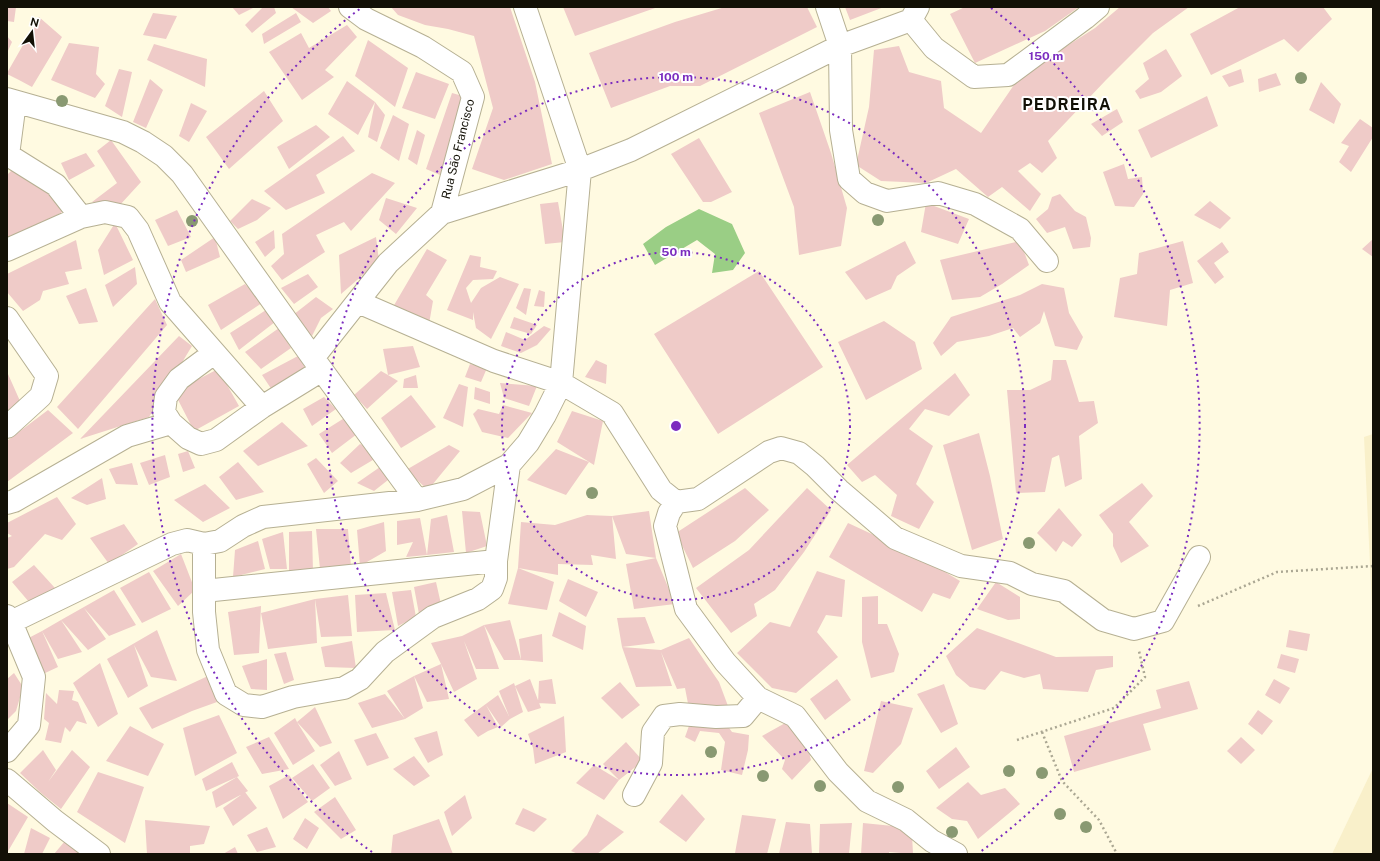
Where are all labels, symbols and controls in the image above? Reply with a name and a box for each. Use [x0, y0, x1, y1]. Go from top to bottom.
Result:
north arrow [12, 12, 52, 52]
text: N [29, 15, 40, 29]
text: 150 m [1029, 49, 1063, 63]
text: 100 m [659, 70, 693, 84]
district label: PEDREIRA [1022, 95, 1112, 114]
street label: Rua São Francisco [439, 97, 477, 201]
text: 50 m [661, 245, 691, 259]
centre of rings [669, 419, 683, 433]

